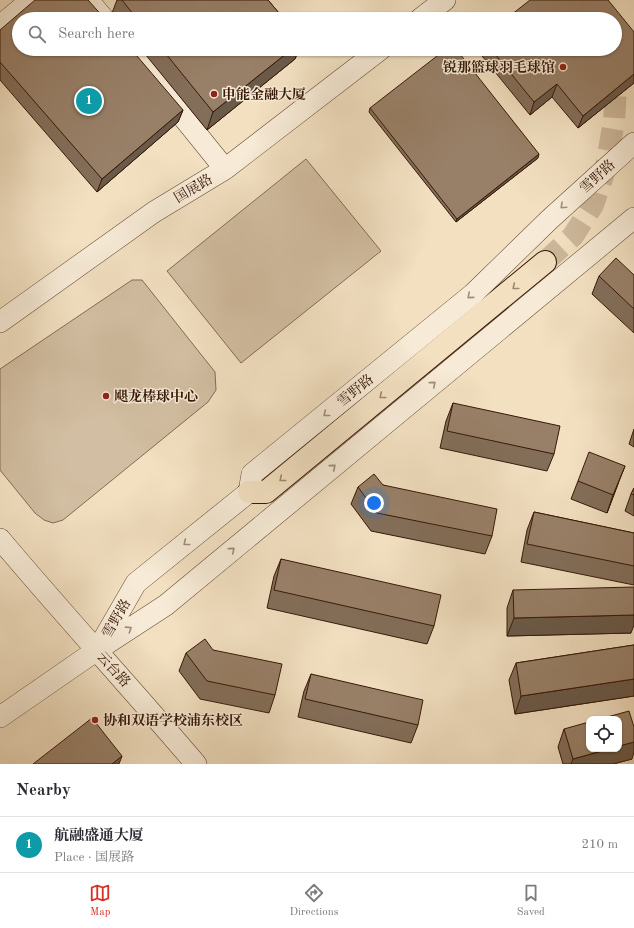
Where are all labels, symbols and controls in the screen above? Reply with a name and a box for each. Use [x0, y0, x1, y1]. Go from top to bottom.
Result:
search box [12, 12, 622, 56]
icon: search [26, 23, 48, 45]
text: Search here [58, 27, 135, 42]
place label: 锐那篮球羽毛球馆 [443, 59, 555, 75]
marker: 锐那篮球羽毛球馆 [558, 62, 568, 72]
pin: 1 [76, 86, 102, 116]
place label: 申能金融大厦 [222, 87, 306, 102]
marker: 申能金融大厦 [209, 89, 219, 99]
street label: 雪野路 [577, 157, 618, 196]
street label: 国展路 [171, 171, 215, 206]
one-way arrow [561, 201, 568, 208]
one-way arrow [513, 283, 520, 290]
one-way arrow [467, 292, 474, 299]
street label: 雪野路 [334, 371, 376, 409]
one-way arrow [428, 382, 435, 389]
place label: 飓龙棒球中心 [114, 389, 198, 404]
marker: 飓龙棒球中心 [101, 391, 111, 401]
one-way arrow [380, 392, 387, 399]
one-way arrow [323, 409, 330, 416]
one-way arrow [328, 465, 335, 472]
one-way arrow [279, 474, 287, 481]
your location [364, 493, 384, 513]
one-way arrow [183, 538, 191, 545]
one-way arrow [228, 547, 235, 554]
street label: 雪野路 [99, 596, 133, 640]
one-way arrow [125, 627, 132, 634]
street label: 云台路 [94, 649, 133, 690]
place label: 协和双语学校浦东校区 [103, 712, 243, 728]
marker: 协和双语学校浦东校区 [90, 715, 100, 725]
map controls [586, 716, 622, 752]
button: locate [586, 716, 622, 752]
text: Nearby [16, 782, 71, 799]
text: 航融盛通大厦 [54, 829, 144, 844]
text: 1 [25, 838, 33, 851]
text: 210 m [581, 838, 618, 851]
text: Place · 国展路 [54, 851, 134, 864]
tab: Map [89, 882, 111, 920]
tab: Directions [290, 882, 338, 920]
tab: Saved [517, 882, 545, 920]

